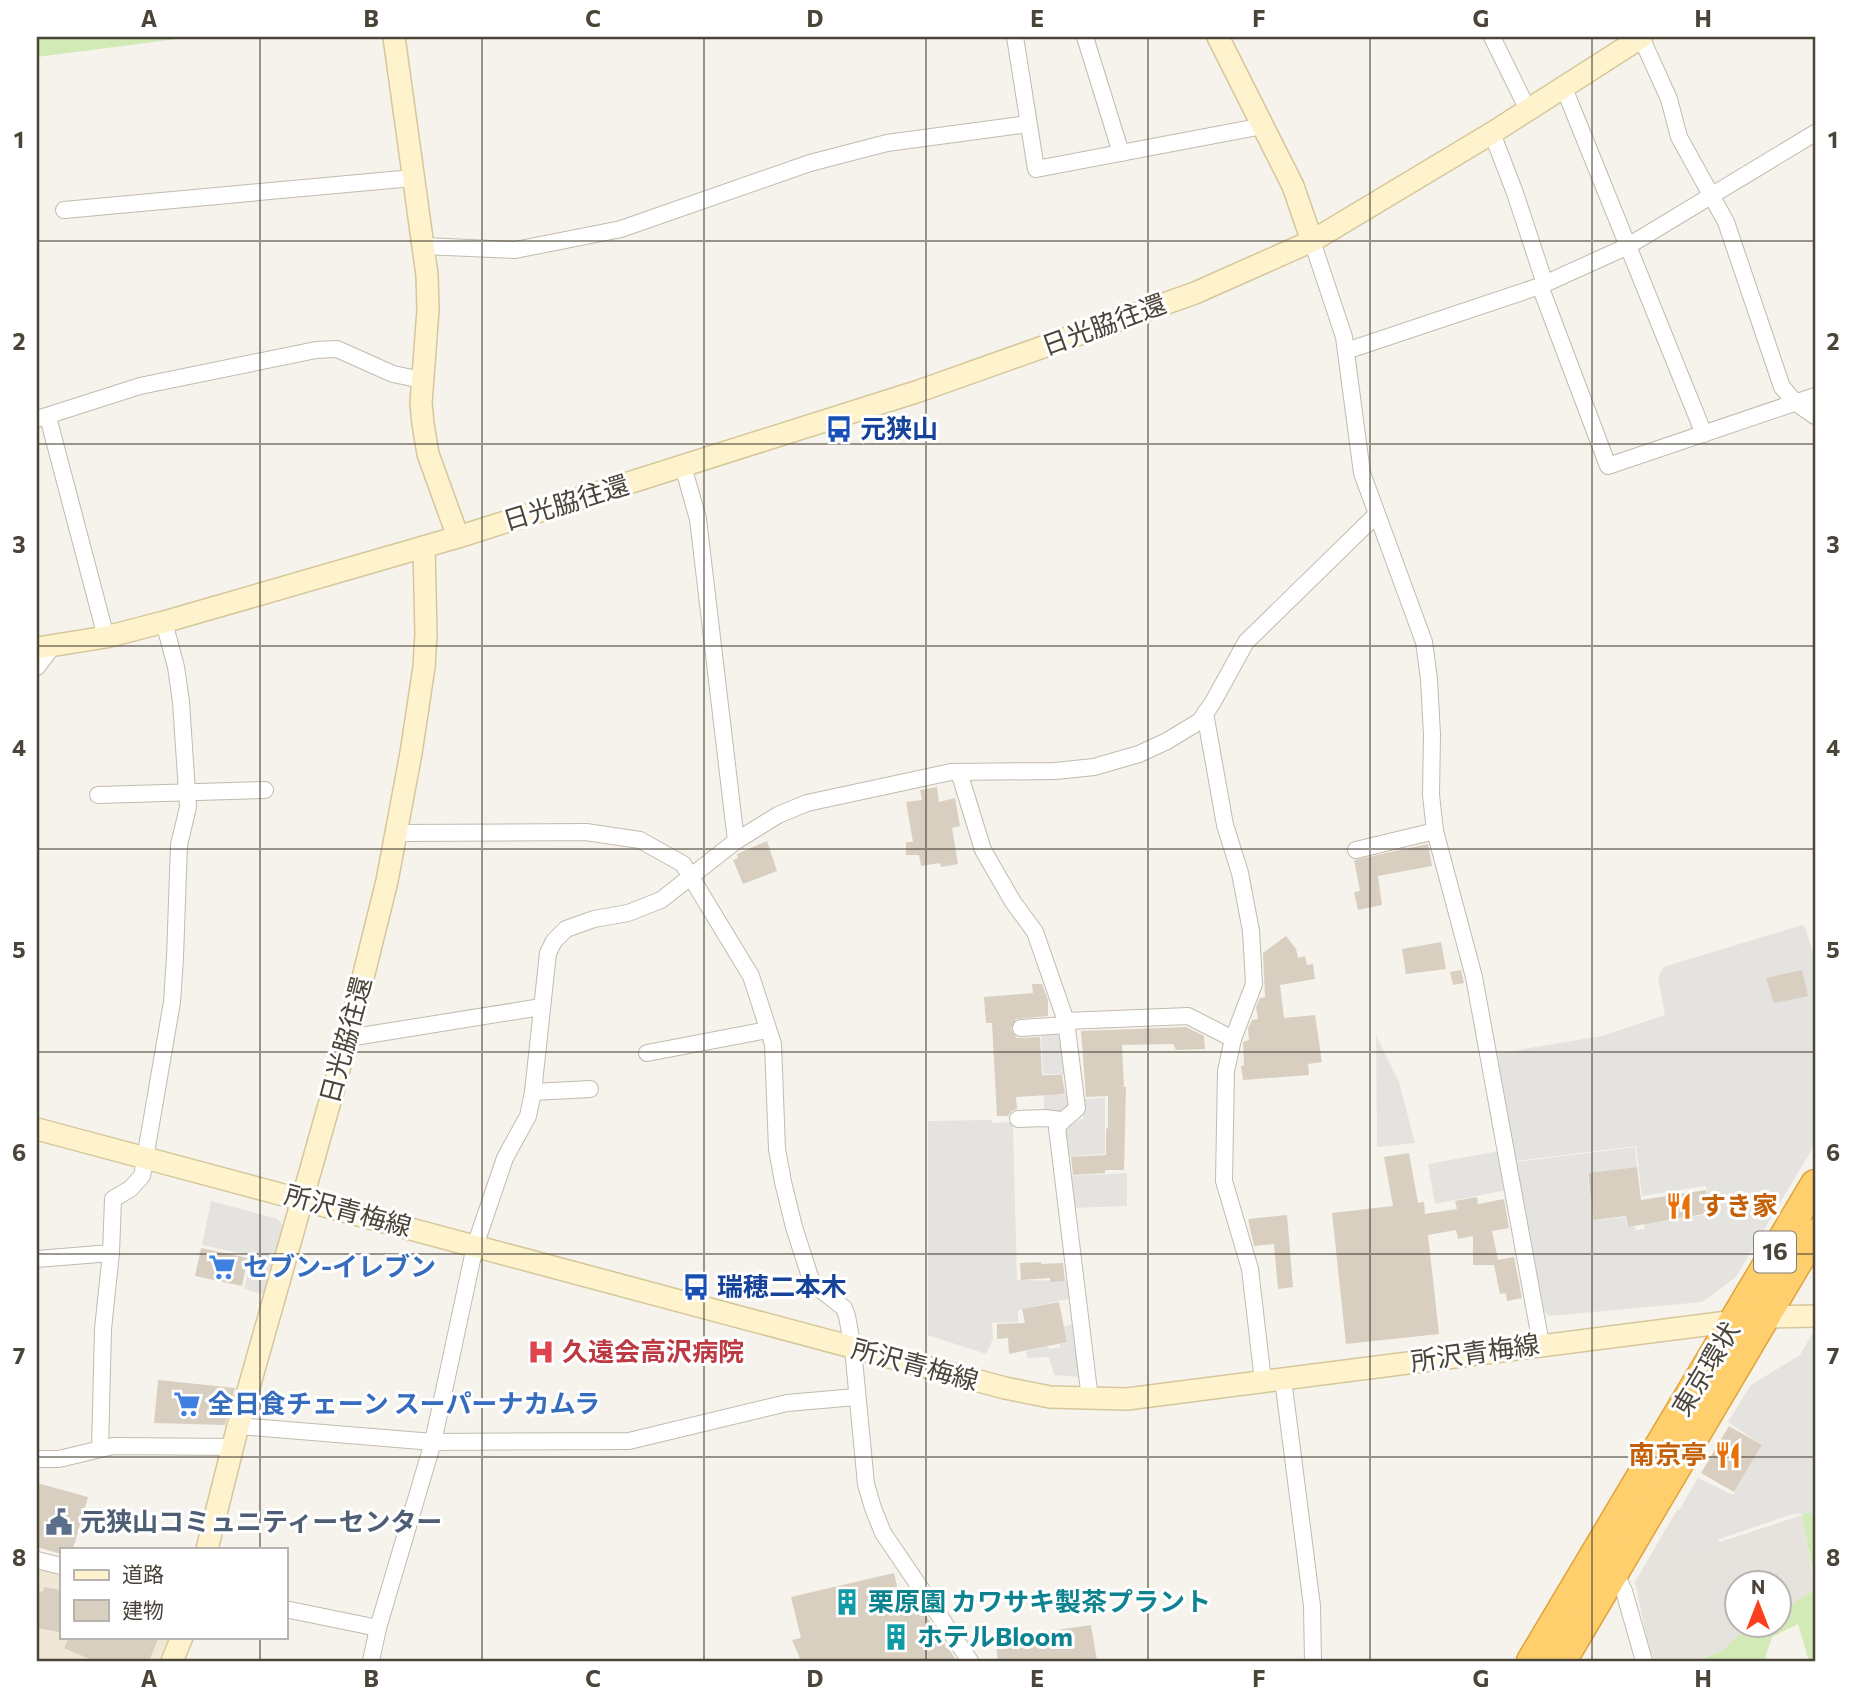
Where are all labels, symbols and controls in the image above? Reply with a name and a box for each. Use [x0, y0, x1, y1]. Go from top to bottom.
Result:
text: A [141, 4, 158, 32]
text: B [363, 4, 379, 32]
text: C [585, 4, 601, 32]
text: D [807, 4, 824, 32]
text: E [1030, 4, 1044, 32]
text: F [1252, 4, 1266, 32]
text: G [1473, 4, 1489, 32]
text: H [1694, 4, 1712, 32]
text: 1 [14, 125, 24, 153]
text: 1 [1828, 125, 1838, 153]
street label: 日光脇往還 [1037, 287, 1170, 360]
text: 2 [12, 327, 26, 355]
text: 2 [1826, 327, 1840, 355]
place label: 元狭山 [860, 412, 938, 443]
bus stop icon: 元狭山 [824, 414, 854, 444]
street label: 日光脇往還 [499, 468, 632, 535]
text: 3 [12, 530, 26, 558]
text: 3 [1826, 530, 1840, 558]
text: 4 [12, 733, 26, 761]
text: 4 [1826, 733, 1840, 761]
text: 5 [12, 935, 26, 963]
text: 5 [1826, 935, 1840, 963]
street label: 日光脇往還 [313, 973, 376, 1106]
text: 6 [12, 1138, 26, 1166]
text: 6 [1826, 1138, 1840, 1166]
street label: 所沢青梅線 [282, 1178, 415, 1241]
place label: すき家 [1700, 1189, 1778, 1220]
restaurant icon: すき家 [1664, 1191, 1694, 1221]
road number: 16 [1754, 1232, 1796, 1272]
place label: セブン-イレブン [243, 1250, 436, 1281]
supermarket icon: セブン-イレブン [207, 1252, 237, 1282]
place label: 瑞穂二本木 [717, 1270, 847, 1301]
bus stop icon: 瑞穂二本木 [681, 1272, 711, 1302]
street label: 東京環状 [1665, 1316, 1745, 1421]
street label: 所沢青梅線 [1408, 1327, 1541, 1376]
street label: 所沢青梅線 [849, 1332, 982, 1395]
place label: 久遠会高沢病院 [562, 1335, 744, 1366]
hospital icon: 久遠会高沢病院 [526, 1337, 556, 1367]
text: 7 [13, 1341, 25, 1369]
text: 7 [1827, 1341, 1839, 1369]
place label: 全日食チェーン スーパーナカムラ [208, 1387, 600, 1418]
supermarket icon: 全日食チェーン スーパーナカムラ [172, 1389, 202, 1419]
place label: 南京亭 [1629, 1438, 1707, 1469]
restaurant icon: 南京亭 [1713, 1440, 1743, 1470]
place label: 元狭山コミュニティーセンター [80, 1505, 442, 1536]
public building icon: 元狭山コミュニティーセンター [44, 1507, 74, 1537]
text: 8 [12, 1543, 26, 1571]
text: 8 [1826, 1543, 1840, 1571]
legend [60, 1548, 287, 1638]
text: 道路 [122, 1561, 164, 1586]
north arrow [1722, 1568, 1792, 1638]
text: N [1751, 1575, 1765, 1598]
place label: 栗原園 カワサキ製茶プラント [868, 1585, 1211, 1616]
building icon: 栗原園 カワサキ製茶プラント [832, 1587, 862, 1617]
text: 建物 [122, 1597, 164, 1622]
place label: ホテルBloom [917, 1620, 1073, 1651]
building icon: ホテルBloom [881, 1622, 911, 1652]
text: A [141, 1664, 158, 1692]
text: B [363, 1664, 379, 1692]
text: C [585, 1664, 601, 1692]
text: D [807, 1664, 824, 1692]
text: E [1030, 1664, 1044, 1692]
text: F [1252, 1664, 1266, 1692]
text: G [1473, 1664, 1489, 1692]
text: H [1694, 1664, 1712, 1692]

